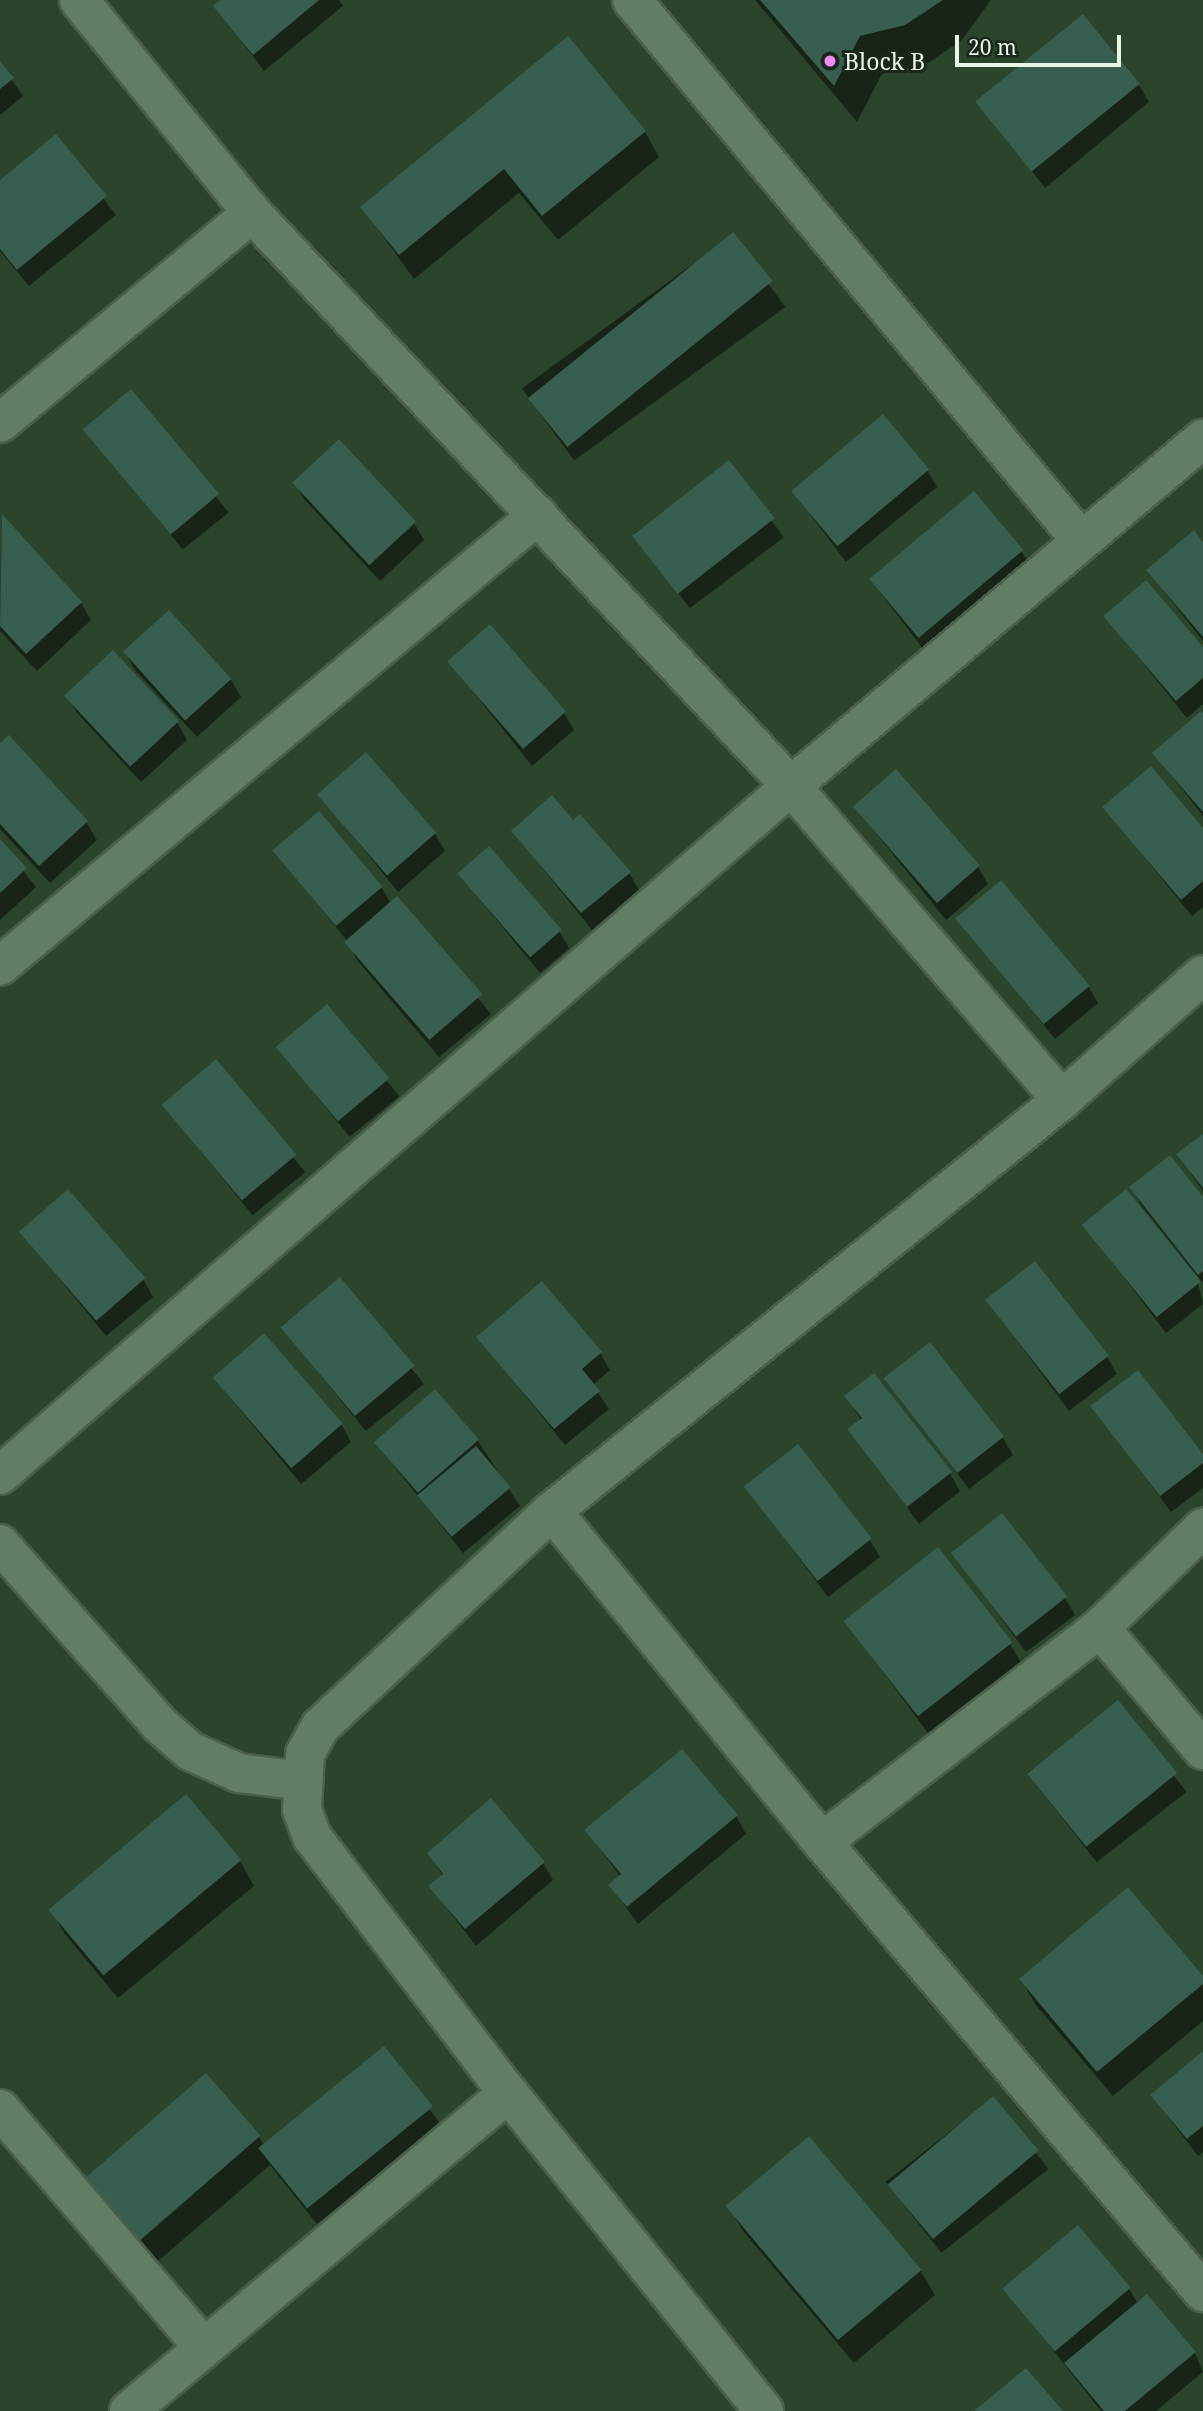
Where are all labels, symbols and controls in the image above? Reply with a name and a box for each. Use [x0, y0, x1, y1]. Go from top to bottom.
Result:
scale bar [958, 21, 1124, 65]
text: 20 m [968, 33, 1017, 61]
place label: Block B [844, 47, 925, 75]
marker: Block B [822, 53, 838, 69]

